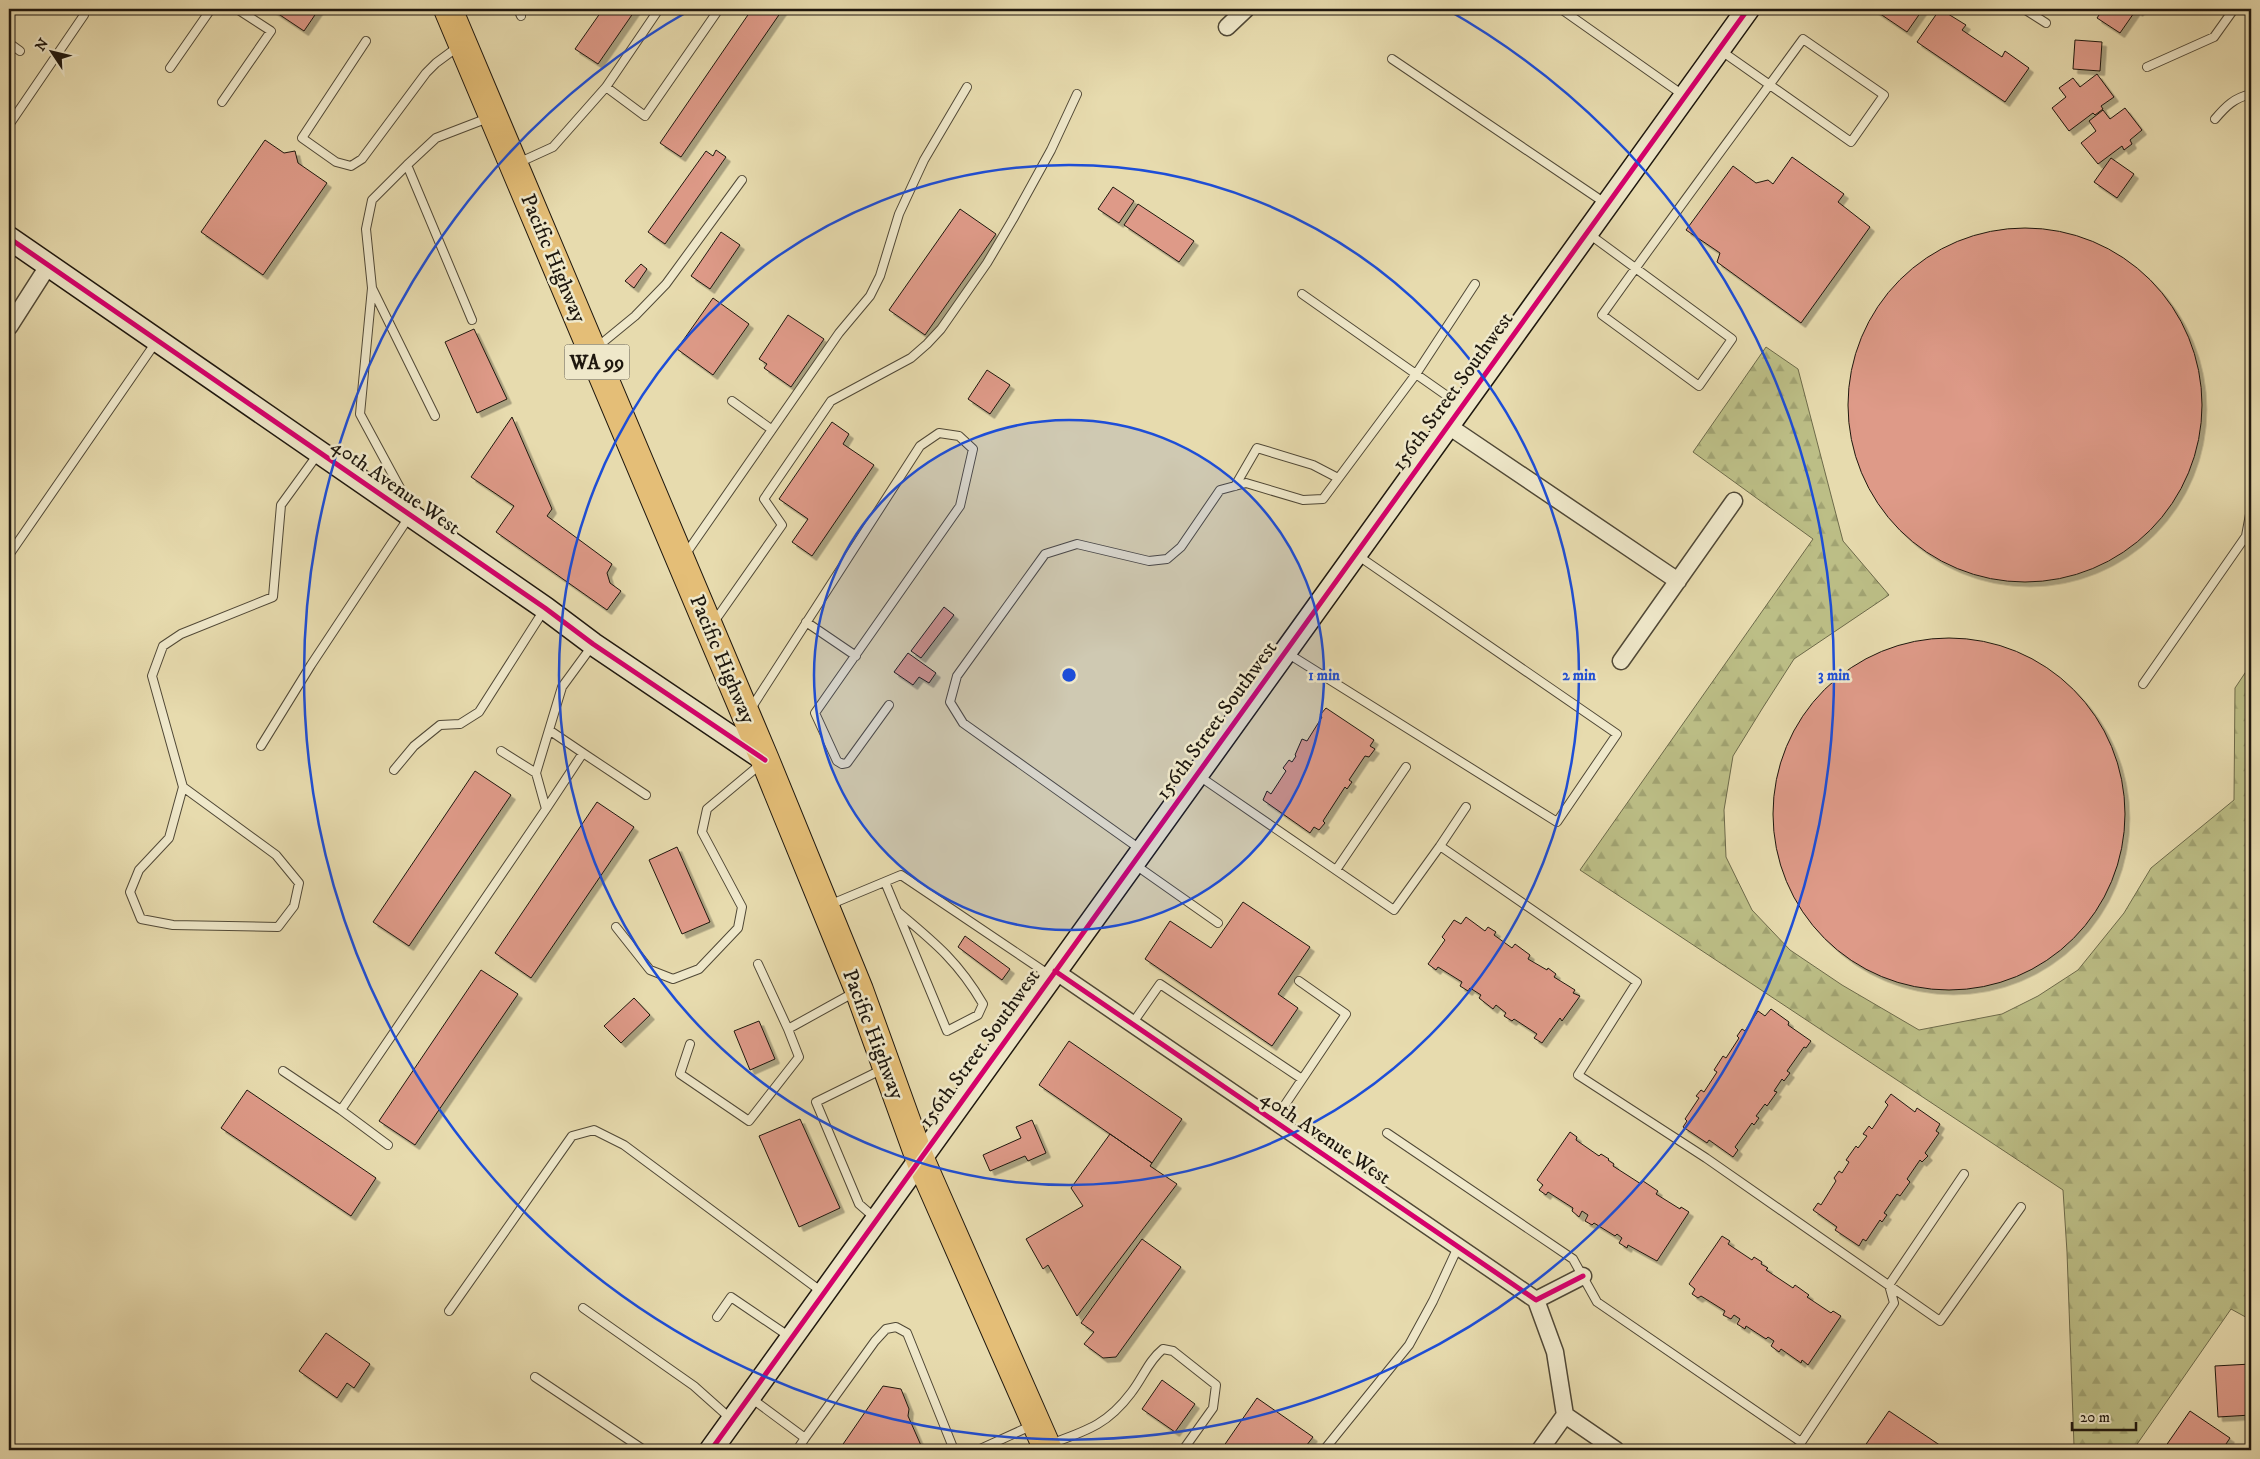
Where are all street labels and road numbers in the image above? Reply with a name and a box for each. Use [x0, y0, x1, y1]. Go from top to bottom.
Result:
street label: Pacific Highway [514, 190, 592, 328]
street label: 156th Street Southwest [1386, 307, 1519, 476]
road number: WA 99 [564, 344, 630, 380]
street label: 40th Avenue West [326, 433, 465, 541]
street label: Pacific Highway [683, 591, 761, 729]
street label: 156th Street Southwest [1150, 636, 1283, 805]
street label: 156th Street Southwest [913, 964, 1046, 1133]
street label: Pacific Highway [836, 966, 910, 1104]
street label: 40th Avenue West [1255, 1085, 1396, 1191]

